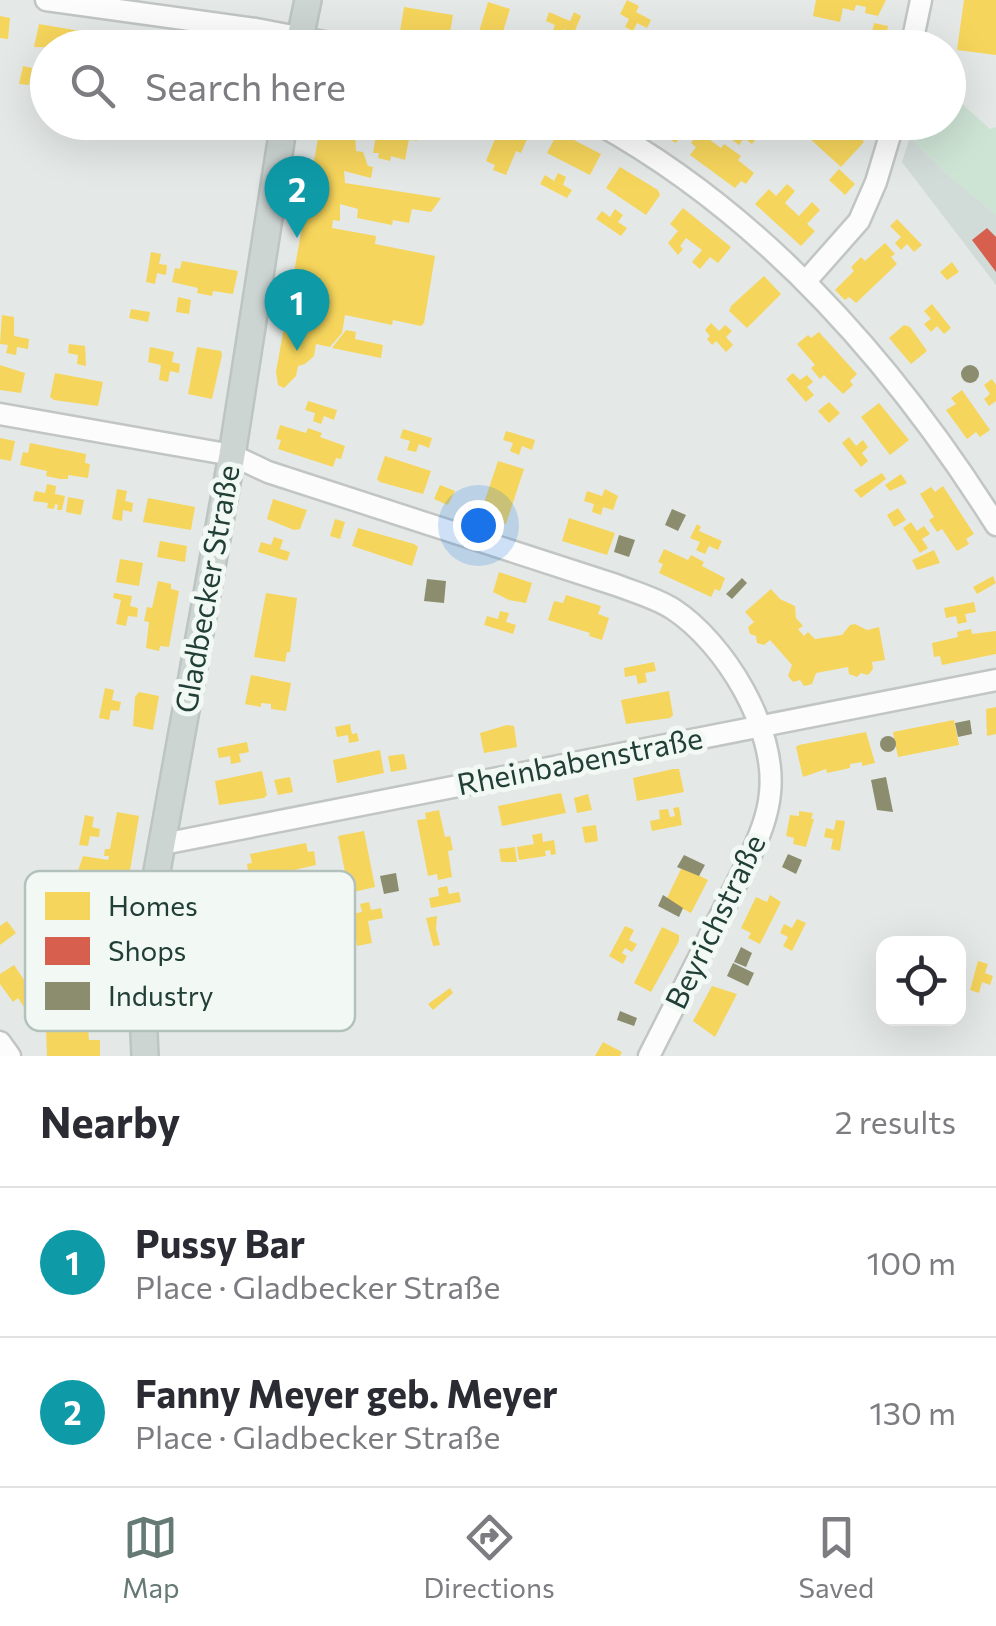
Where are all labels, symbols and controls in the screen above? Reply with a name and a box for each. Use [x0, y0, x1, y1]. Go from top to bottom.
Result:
search box [30, 30, 966, 140]
icon: search [65, 58, 120, 113]
text: Search here [145, 62, 346, 109]
pin: 2 [264, 156, 330, 238]
pin: 1 [264, 268, 330, 351]
street label: Gladbecker Straße [166, 462, 246, 715]
your location [453, 500, 504, 551]
street label: Rheinbabenstraße [454, 718, 705, 802]
street label: Beyrichstraße [656, 828, 772, 1014]
legend [25, 871, 355, 1031]
text: Homes [108, 888, 198, 922]
text: Shops [108, 933, 186, 967]
map controls [876, 936, 966, 1026]
button: locate [876, 936, 966, 1026]
text: Industry [108, 978, 214, 1012]
text: Nearby [40, 1095, 180, 1147]
text: 2 results [835, 1101, 956, 1141]
text: Pussy Bar [135, 1219, 305, 1266]
text: 1 [65, 1242, 80, 1282]
text: 100 m [867, 1242, 956, 1282]
text: Place · Gladbecker Straße [135, 1266, 500, 1306]
text: Fanny Meyer geb. Meyer [135, 1369, 558, 1416]
text: 2 [63, 1392, 82, 1432]
text: 130 m [869, 1392, 956, 1432]
text: Place · Gladbecker Straße [135, 1416, 500, 1456]
tab: Map [122, 1510, 180, 1604]
tab: Directions [423, 1510, 555, 1604]
tab: Saved [799, 1510, 874, 1604]

